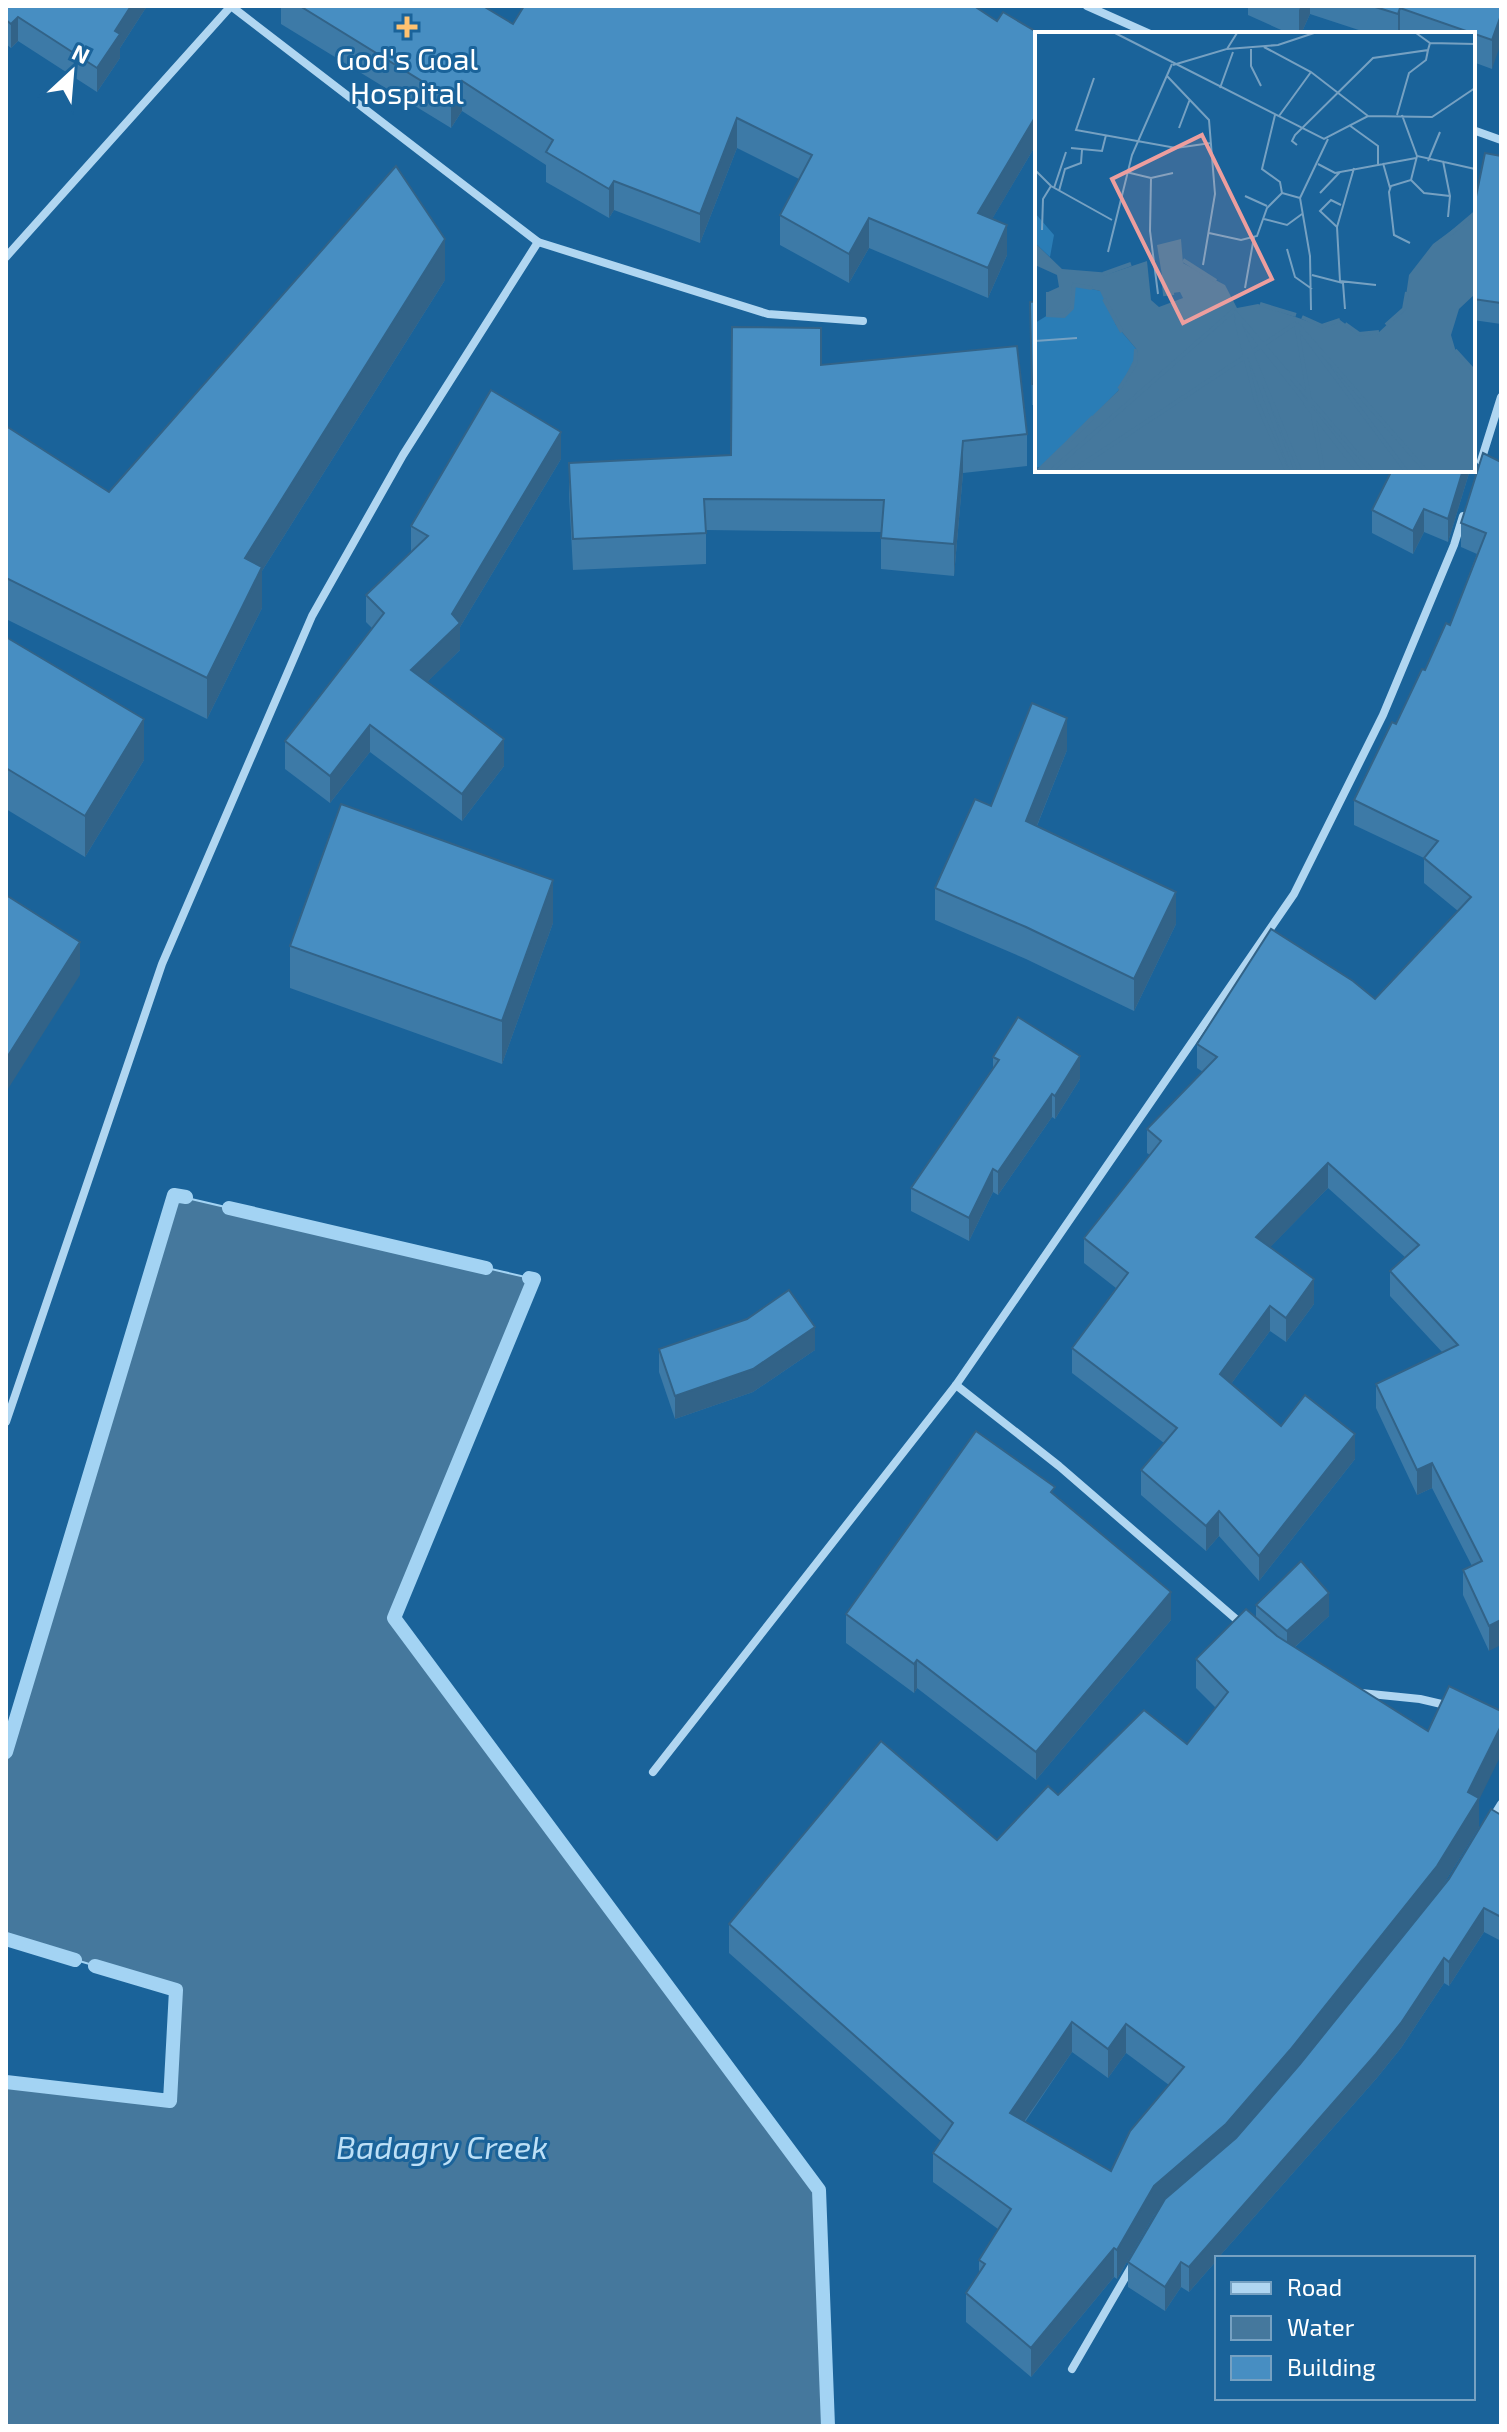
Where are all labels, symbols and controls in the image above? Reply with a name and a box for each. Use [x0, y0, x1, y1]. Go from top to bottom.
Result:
marker: God's Goal Hospital [396, 16, 418, 38]
north arrow [32, 32, 112, 112]
inset map [1035, 32, 1475, 472]
text: N [68, 38, 94, 68]
place label: God's Goal Hospital [336, 40, 478, 110]
water label: Badagry Creek [336, 2127, 548, 2166]
legend [1215, 2256, 1475, 2400]
text: Road [1287, 2272, 1342, 2301]
text: Water [1287, 2312, 1355, 2341]
text: Building [1287, 2352, 1376, 2381]

